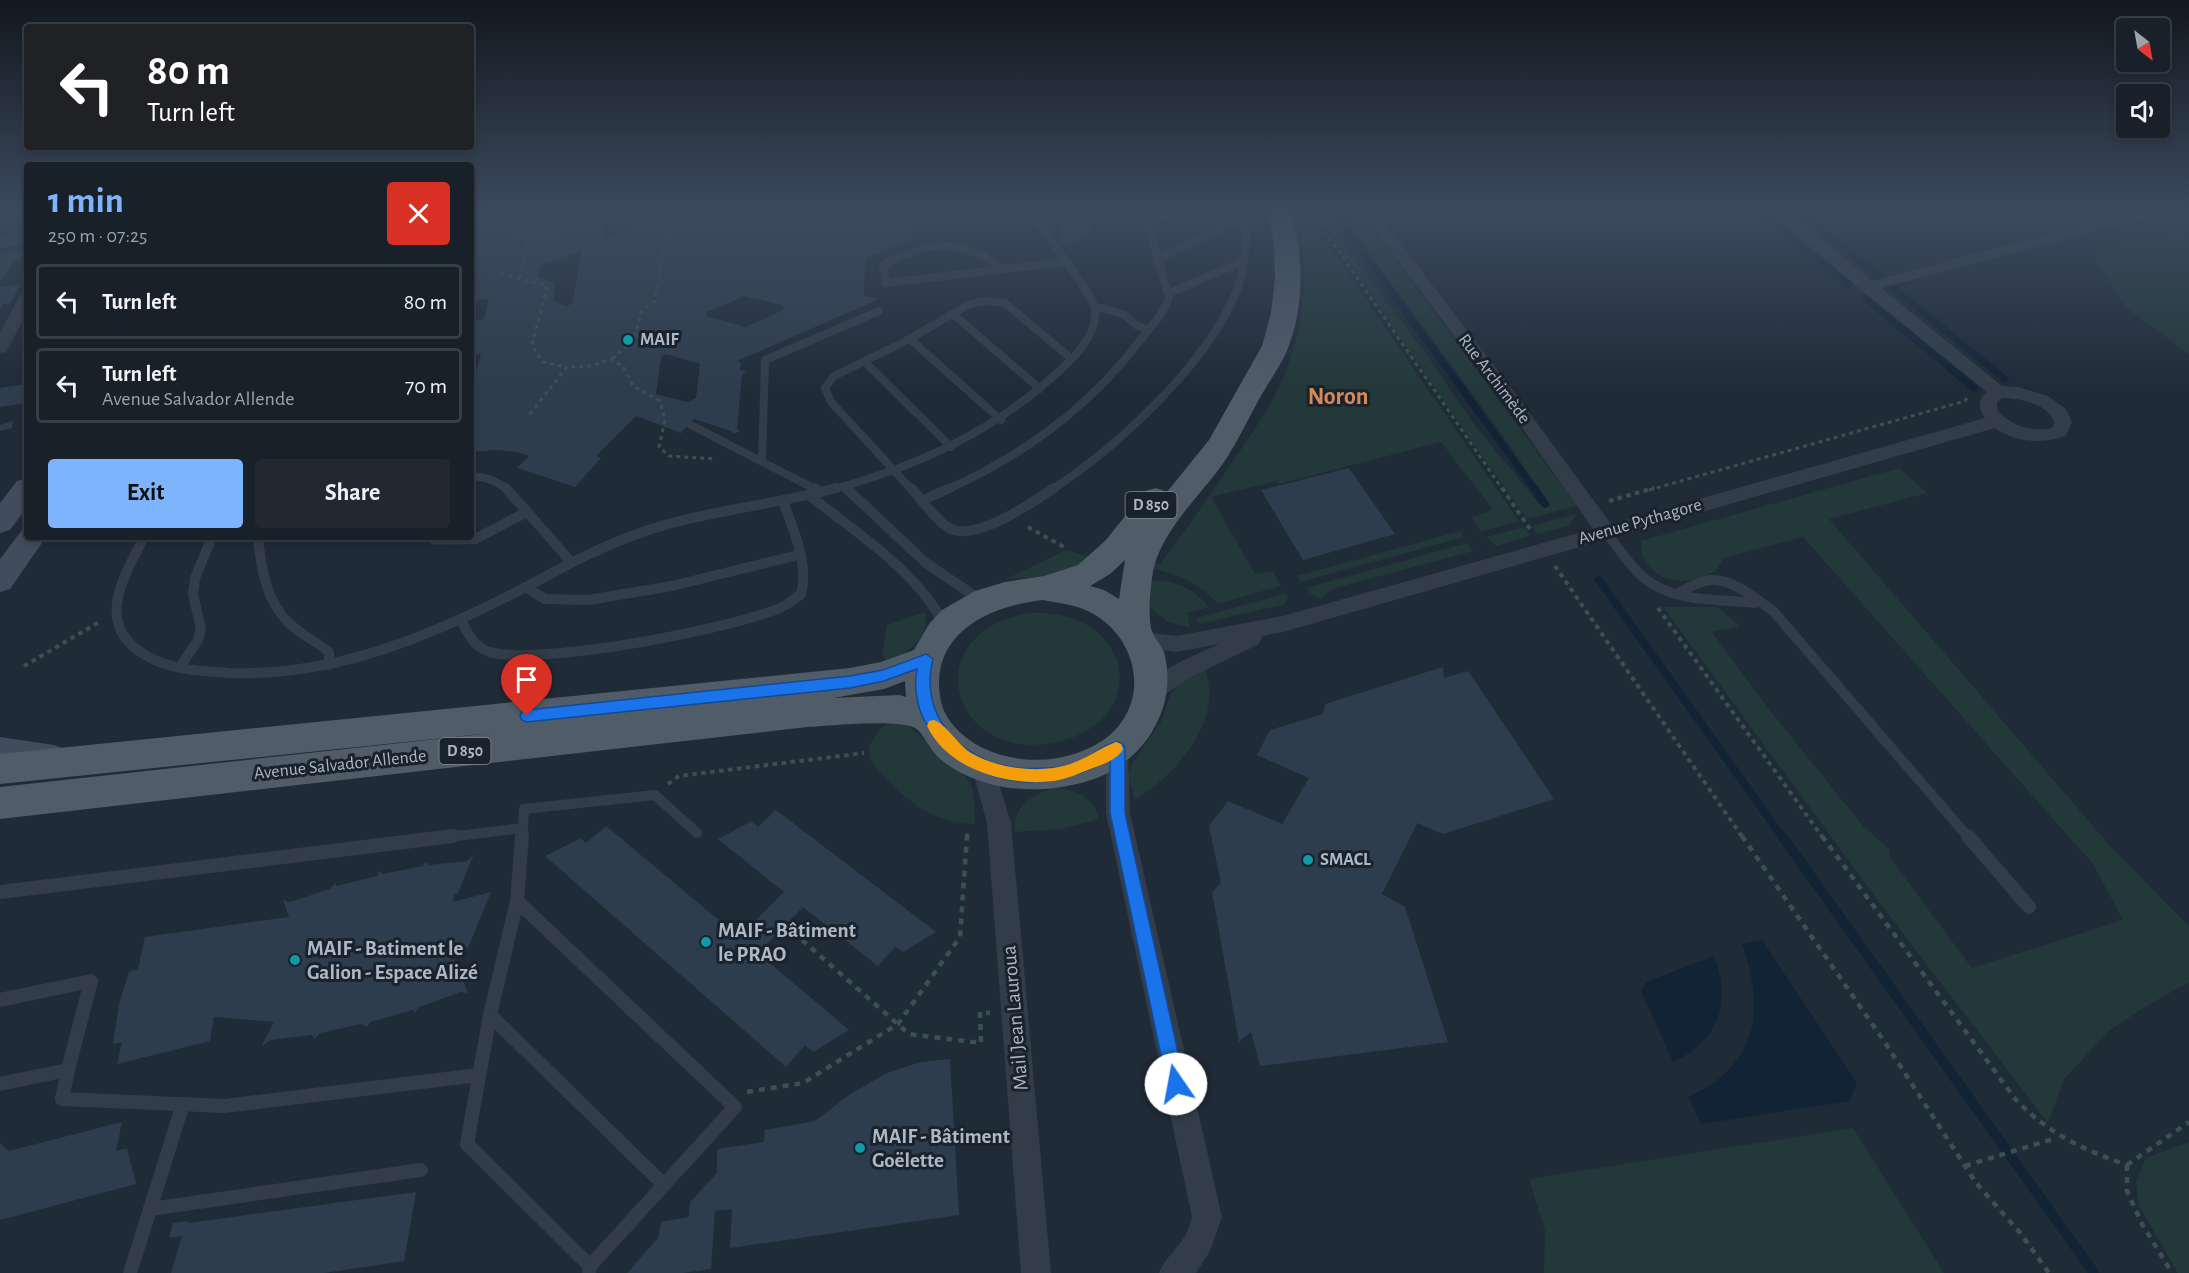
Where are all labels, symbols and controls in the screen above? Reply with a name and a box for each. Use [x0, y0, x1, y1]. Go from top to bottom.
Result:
north arrow [2116, 18, 2170, 72]
map controls [2116, 18, 2170, 138]
icon: left [48, 48, 126, 126]
text: 80 m [147, 50, 230, 92]
button: sound [2116, 84, 2170, 138]
text: Turn left [147, 99, 235, 126]
button: close [387, 182, 450, 245]
text: 1 min [48, 183, 124, 219]
text: 250 m · 07:25 [48, 226, 147, 246]
icon: left [51, 285, 84, 318]
text: Turn left [102, 291, 176, 313]
text: 80 m [404, 291, 447, 313]
place label: MAIF [640, 331, 679, 349]
street label: Rue Archimède [1455, 331, 1533, 427]
marker: MAIF [621, 333, 635, 347]
text: Turn left [102, 363, 176, 385]
icon: left [51, 369, 84, 402]
text: 70 m [405, 375, 447, 397]
district label: Noron [1308, 385, 1368, 409]
text: Avenue Salvador Allende [102, 389, 294, 409]
button: Exit [48, 459, 243, 528]
button: Share [255, 459, 450, 528]
road number: D 850 [1126, 492, 1176, 518]
street label: Avenue Pythagore [1576, 496, 1704, 548]
pin [501, 654, 552, 716]
icon: arrive [510, 663, 543, 696]
road number: D 850 [440, 738, 490, 764]
street label: Avenue Salvador Allende [253, 747, 427, 783]
place label: SMACL [1320, 851, 1371, 869]
marker: SMACL [1301, 853, 1315, 867]
place label: MAIF - Bâtiment le PRAO [718, 920, 856, 965]
marker: MAIF - Bâtiment le PRAO [699, 935, 713, 949]
place label: MAIF - Batiment le Galion - Espace Alizé [307, 938, 478, 983]
street label: Mail Jean Lauroua [998, 944, 1032, 1092]
marker: MAIF - Batiment le Galion - Espace Alizé [288, 953, 302, 967]
position arrow [1144, 1052, 1208, 1116]
place label: MAIF - Bâtiment Goëlette [872, 1126, 1010, 1171]
marker: MAIF - Bâtiment Goëlette [853, 1141, 867, 1155]

